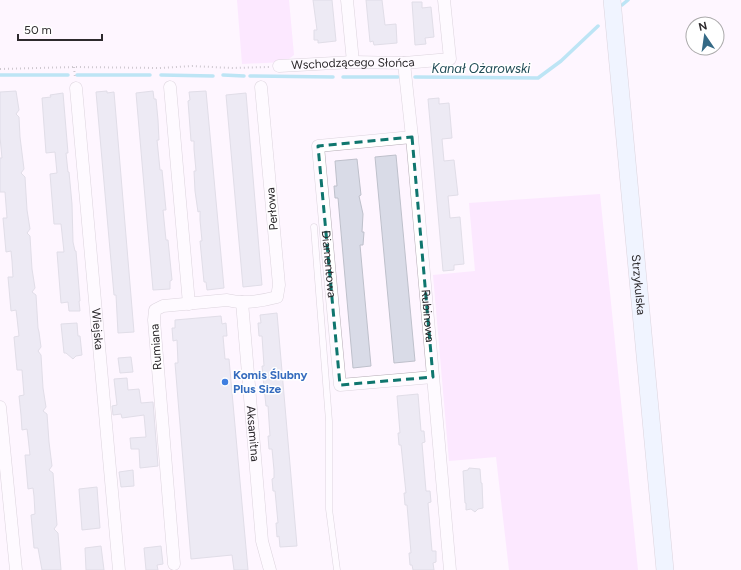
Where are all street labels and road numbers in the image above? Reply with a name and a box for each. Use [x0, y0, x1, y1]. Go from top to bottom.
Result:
street label: Wschodzącego Słońca [291, 55, 415, 72]
street label: Perłowa [263, 187, 281, 231]
street label: Diamentowa [319, 230, 339, 298]
street label: Strzykulska [629, 254, 648, 316]
street label: Rubinowa [418, 289, 437, 343]
street label: Wiejska [89, 308, 106, 350]
street label: Rumiana [147, 323, 165, 371]
street label: Aksamitna [244, 405, 262, 462]

